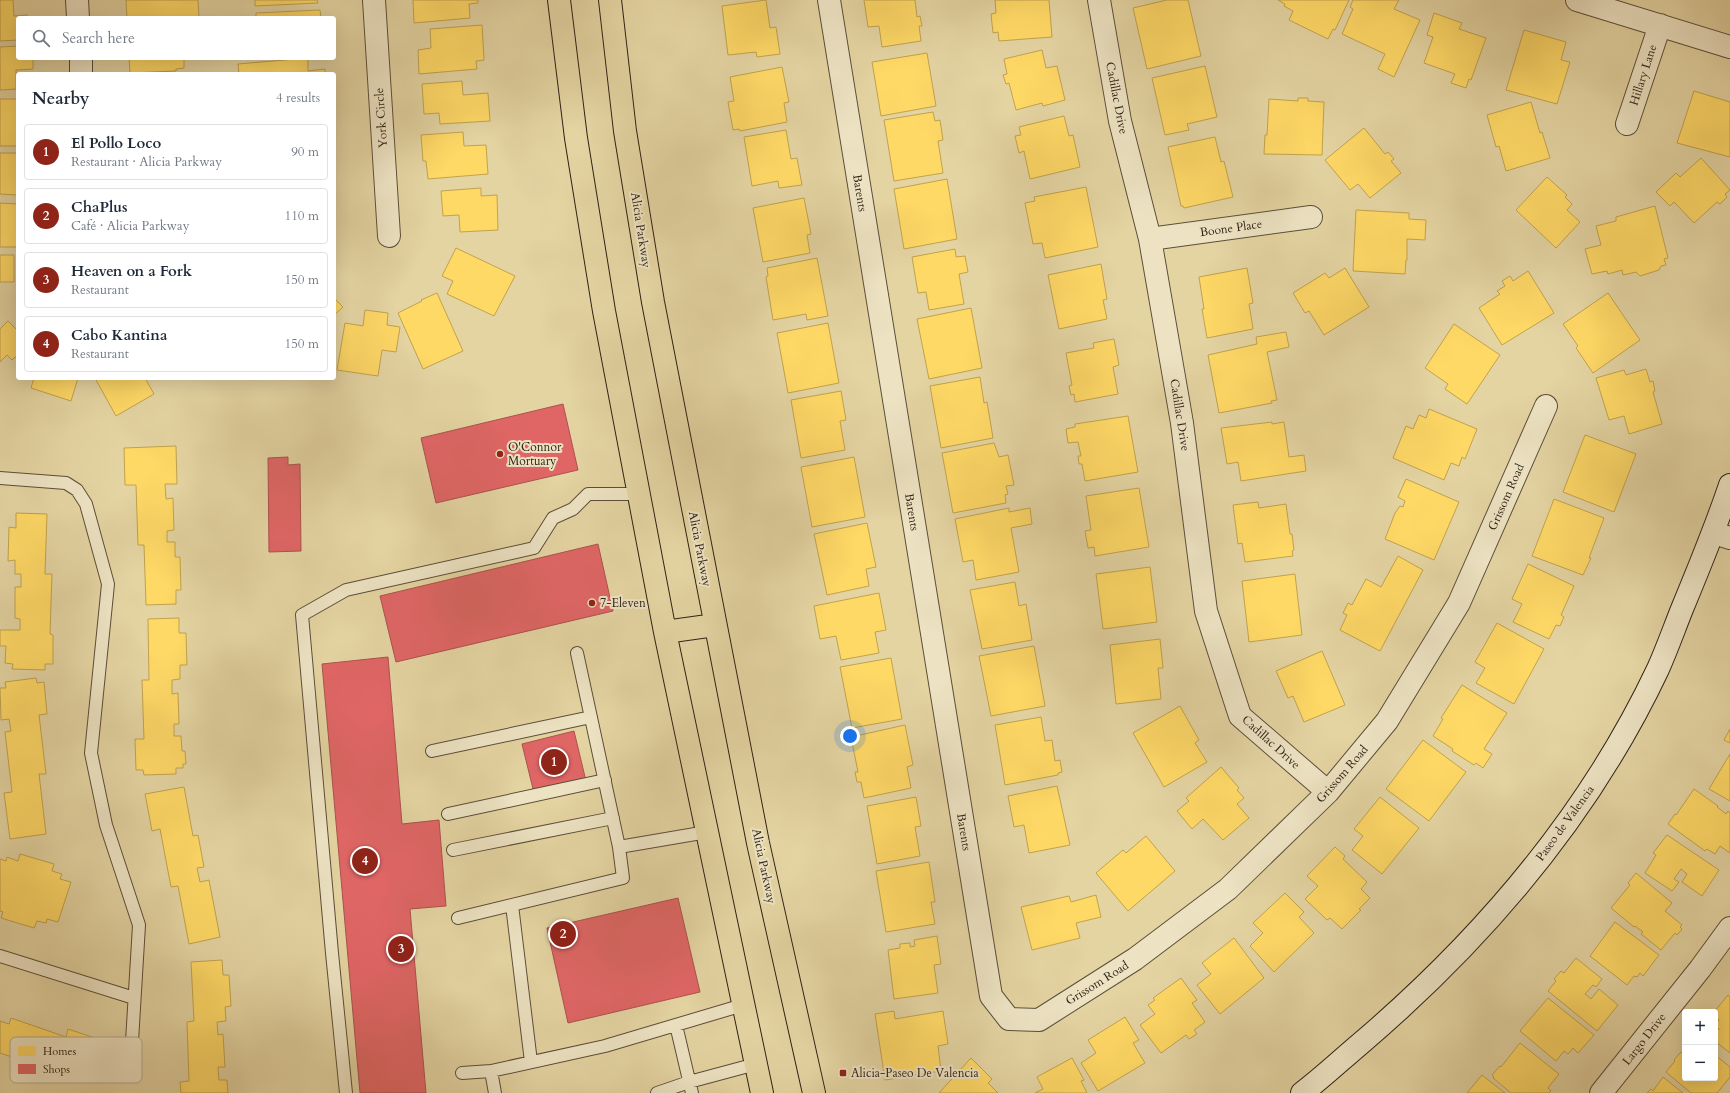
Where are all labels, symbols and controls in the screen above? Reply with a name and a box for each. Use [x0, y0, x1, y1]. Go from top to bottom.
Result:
search box [16, 16, 336, 60]
icon: search [30, 27, 52, 49]
text: Search here [62, 28, 135, 48]
street label: Hillary Lane [1626, 42, 1660, 108]
street label: Cadillac Drive [1102, 61, 1132, 135]
text: Nearby [32, 87, 89, 110]
street label: York Circle [371, 87, 391, 149]
text: 4 results [276, 89, 320, 107]
text: El Pollo Loco [71, 133, 161, 153]
text: 1 [43, 143, 49, 161]
text: 90 m [291, 143, 319, 161]
text: Restaurant · Alicia Parkway [71, 153, 222, 171]
street label: Barents [849, 173, 871, 213]
street label: Alicia Parkway [627, 191, 655, 270]
text: ChaPlus [71, 197, 128, 217]
text: 2 [43, 207, 49, 225]
text: 110 m [285, 207, 319, 225]
street label: Boone Place [1199, 216, 1263, 240]
text: Café · Alicia Parkway [71, 217, 190, 235]
text: Heaven on a Fork [71, 261, 192, 281]
text: 3 [43, 271, 49, 289]
text: 150 m [285, 271, 319, 289]
text: Restaurant [71, 281, 129, 299]
text: Cabo Kantina [71, 325, 167, 345]
text: 4 [43, 335, 49, 353]
text: 150 m [285, 335, 319, 353]
text: Restaurant [71, 345, 129, 363]
street label: Cadillac Drive [1166, 378, 1194, 452]
place label: O'Connor Mortuary [508, 439, 562, 469]
marker: O'Connor Mortuary [495, 449, 505, 459]
street label: Grissom Road [1484, 461, 1528, 533]
street label: Barents [901, 492, 923, 532]
street label: Alicia Parkway [685, 510, 715, 589]
place label: 7-Eleven [600, 595, 646, 611]
marker: 7-Eleven [587, 598, 597, 608]
street label: Cadillac Drive [1238, 712, 1304, 772]
your location [840, 726, 860, 746]
street label: Grissom Road [1313, 741, 1372, 806]
pin: 1 [541, 747, 567, 777]
street label: Paseo de Valencia [1532, 781, 1598, 864]
street label: Barents [953, 812, 975, 852]
street label: Alicia Parkway [748, 827, 780, 906]
pin: 4 [352, 846, 378, 876]
pin: 2 [550, 919, 576, 949]
pin: 3 [388, 934, 414, 964]
street label: Grissom Road [1062, 957, 1132, 1009]
map controls [1682, 1009, 1718, 1081]
button: + [1682, 1009, 1718, 1045]
street label: Largo Drive [1619, 1010, 1669, 1068]
legend [10, 1037, 142, 1083]
text: Homes [43, 1044, 76, 1059]
button: − [1682, 1045, 1718, 1081]
text: Shops [43, 1062, 70, 1077]
place label: Alicia-Paseo De Valencia [851, 1065, 979, 1081]
marker: Alicia-Paseo De Valencia [838, 1068, 848, 1078]

